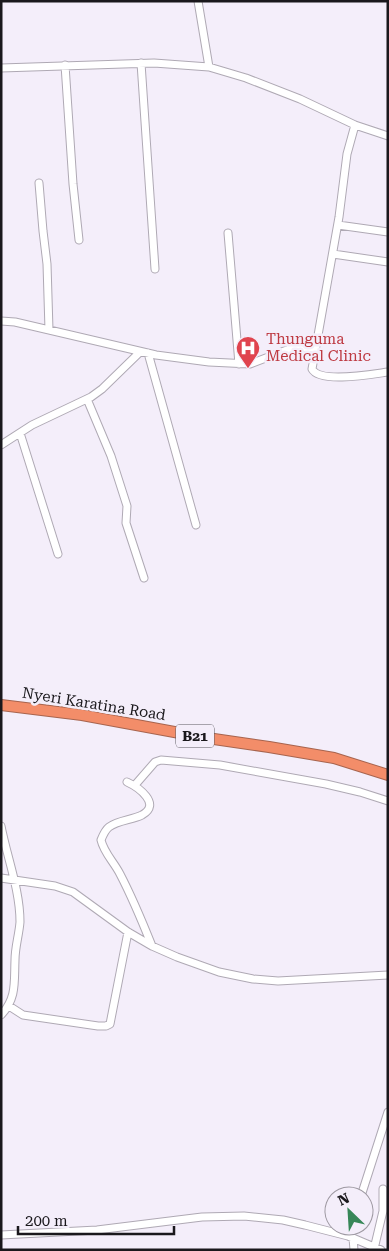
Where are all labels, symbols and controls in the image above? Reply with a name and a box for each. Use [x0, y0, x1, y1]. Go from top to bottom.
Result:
place label: Thunguma Medical Clinic [266, 330, 371, 365]
hospital icon: Thunguma Medical Clinic [235, 335, 261, 369]
street label: Nyeri Karatina Road [21, 684, 167, 724]
road number: B21 [176, 724, 214, 748]
north arrow [324, 1186, 374, 1236]
text: N [335, 1190, 352, 1209]
scale bar [18, 1204, 174, 1236]
text: 200 m [25, 1212, 68, 1230]

